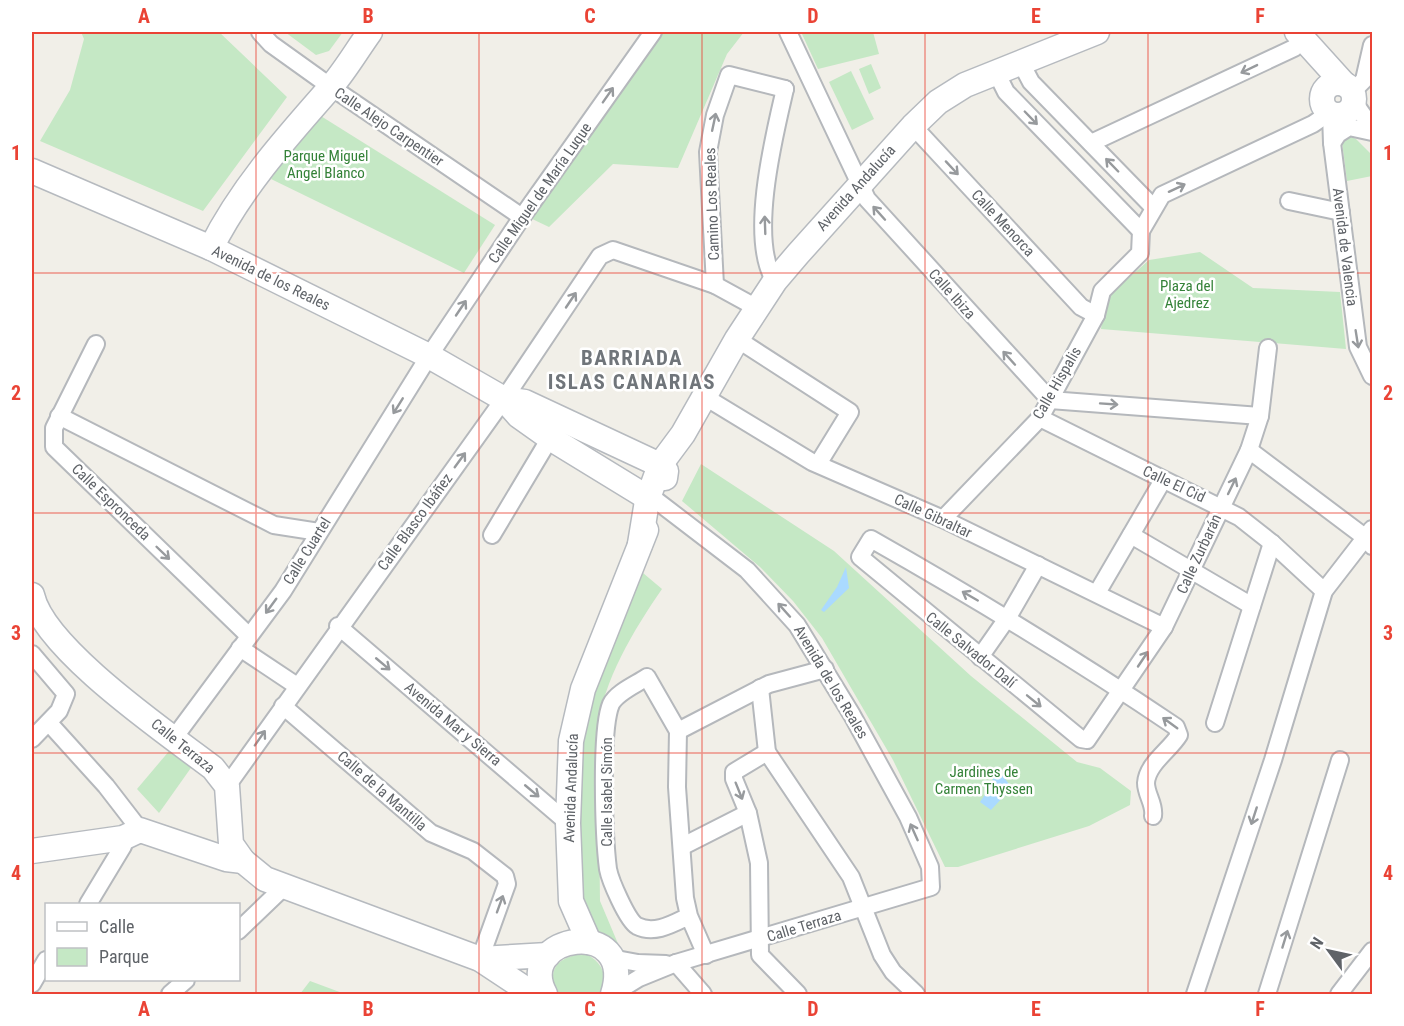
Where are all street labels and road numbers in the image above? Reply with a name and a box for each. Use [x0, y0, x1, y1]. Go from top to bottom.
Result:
street label: Calle Alejo Carpentier [331, 84, 447, 170]
street label: Calle Miguel de María Luque [485, 119, 595, 267]
street label: Avenida Andalucía [813, 141, 899, 235]
street label: Camino Los Reales [701, 147, 723, 261]
street label: Calle Menorca [968, 186, 1038, 260]
street label: Avenida de Valencia [1329, 187, 1361, 307]
street label: Avenida de los Reales [209, 242, 333, 314]
street label: Calle Ibiza [925, 265, 979, 323]
street label: Calle Hispalis [1029, 343, 1085, 423]
street label: Calle Espronceda [68, 460, 154, 544]
street label: Calle El Cid [1140, 462, 1208, 506]
street label: Calle Blasco Ibáñez [374, 470, 456, 574]
street label: Calle Gibraltar [891, 490, 975, 542]
street label: Calle Zurbarán [1173, 511, 1225, 597]
street label: Calle Cuartel [279, 514, 335, 588]
street label: Calle Salvador Dalí [922, 608, 1021, 693]
street label: Avenida de los Reales [790, 622, 872, 742]
street label: Avenida Mar y Sierra [401, 678, 505, 770]
street label: Calle Terraza [148, 715, 218, 777]
street label: Avenida Andalucía [560, 733, 582, 843]
street label: Calle Isabel Simón [598, 737, 616, 847]
street label: Calle de la Mantilla [334, 747, 430, 835]
street label: Calle Terraza [765, 906, 843, 946]

